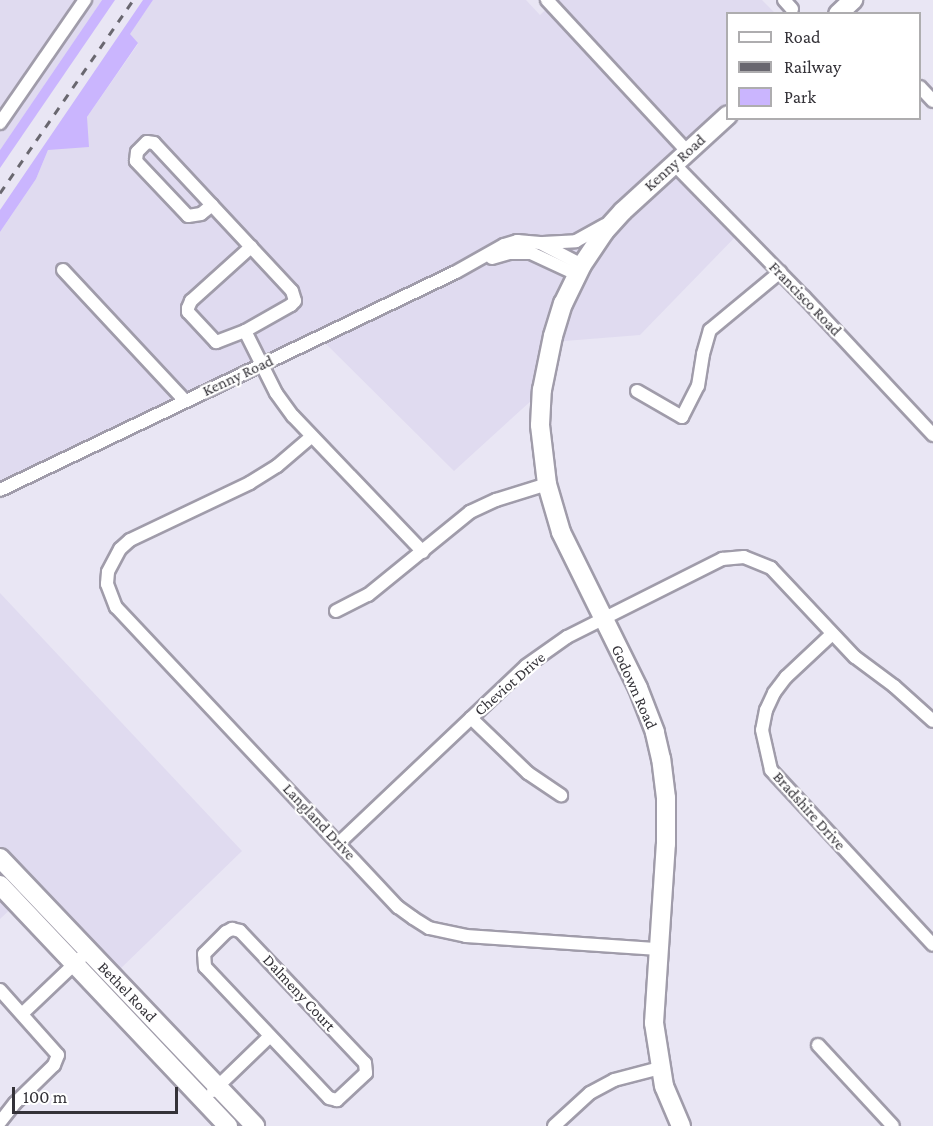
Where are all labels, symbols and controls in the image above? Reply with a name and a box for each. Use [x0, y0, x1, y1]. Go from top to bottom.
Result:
legend [726, 12, 921, 120]
text: Road [784, 27, 821, 47]
text: Railway [784, 57, 841, 77]
text: Park [784, 87, 816, 107]
street label: Kenny Road [640, 130, 710, 196]
street label: Francisco Road [765, 258, 845, 340]
street label: Kenny Road [200, 351, 276, 401]
street label: Godown Road [607, 642, 661, 732]
street label: Cheviot Drive [471, 648, 549, 720]
street label: Bradshire Drive [769, 768, 849, 854]
street label: Langland Drive [279, 780, 359, 864]
street label: Dalmeny Court [259, 951, 339, 1035]
street label: Bethel Road [94, 958, 160, 1026]
scale bar [15, 1075, 182, 1113]
text: 100 m [23, 1087, 67, 1107]

